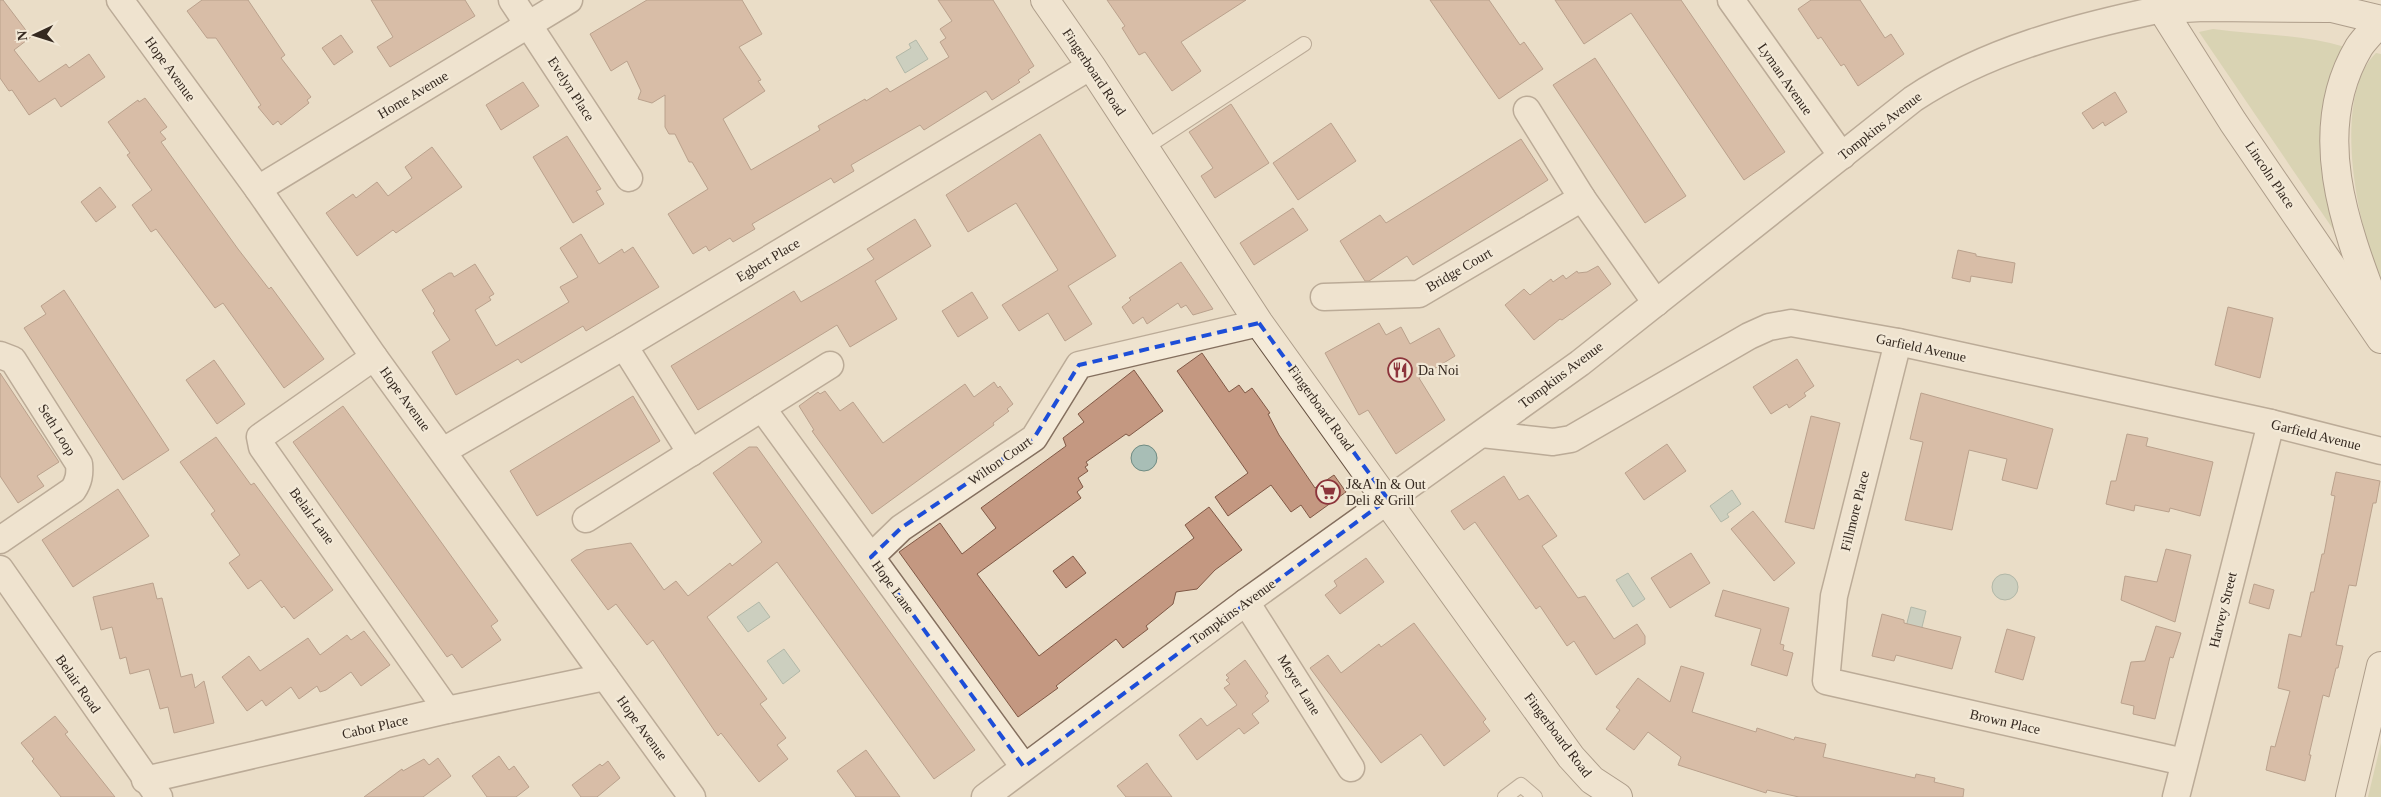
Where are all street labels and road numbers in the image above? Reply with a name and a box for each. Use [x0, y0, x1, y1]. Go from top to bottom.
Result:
street label: Fingerboard Road [1059, 26, 1129, 118]
street label: Hope Avenue [142, 34, 198, 104]
street label: Lyman Avenue [1755, 40, 1815, 118]
street label: Evelyn Place [545, 54, 597, 124]
street label: Home Avenue [375, 68, 451, 122]
street label: Tompkins Avenue [1836, 89, 1924, 163]
street label: Lincoln Place [2242, 139, 2298, 211]
street label: Egbert Place [734, 235, 802, 285]
street label: Bridge Court [1423, 245, 1495, 295]
street label: Garfield Avenue [1875, 331, 1967, 365]
street label: Tompkins Avenue [1516, 339, 1606, 411]
street label: Fingerboard Road [1285, 363, 1357, 453]
street label: Hope Avenue [377, 364, 433, 434]
street label: Seth Loop [35, 401, 79, 459]
street label: Garfield Avenue [2270, 417, 2362, 453]
street label: Wilton Court [966, 434, 1035, 488]
street label: Fillmore Place [1838, 469, 1872, 553]
street label: Belair Lane [287, 485, 337, 547]
street label: Hope Lane [869, 558, 917, 616]
street label: Harvey Street [2206, 571, 2240, 649]
street label: Tompkins Avenue [1188, 576, 1278, 648]
street label: Belair Road [53, 652, 103, 716]
street label: Meyer Lane [1275, 652, 1323, 718]
street label: Fingerboard Road [1521, 690, 1595, 780]
street label: Hope Avenue [614, 693, 670, 763]
street label: Brown Place [1968, 707, 2042, 737]
street label: Cabot Place [341, 712, 409, 742]

